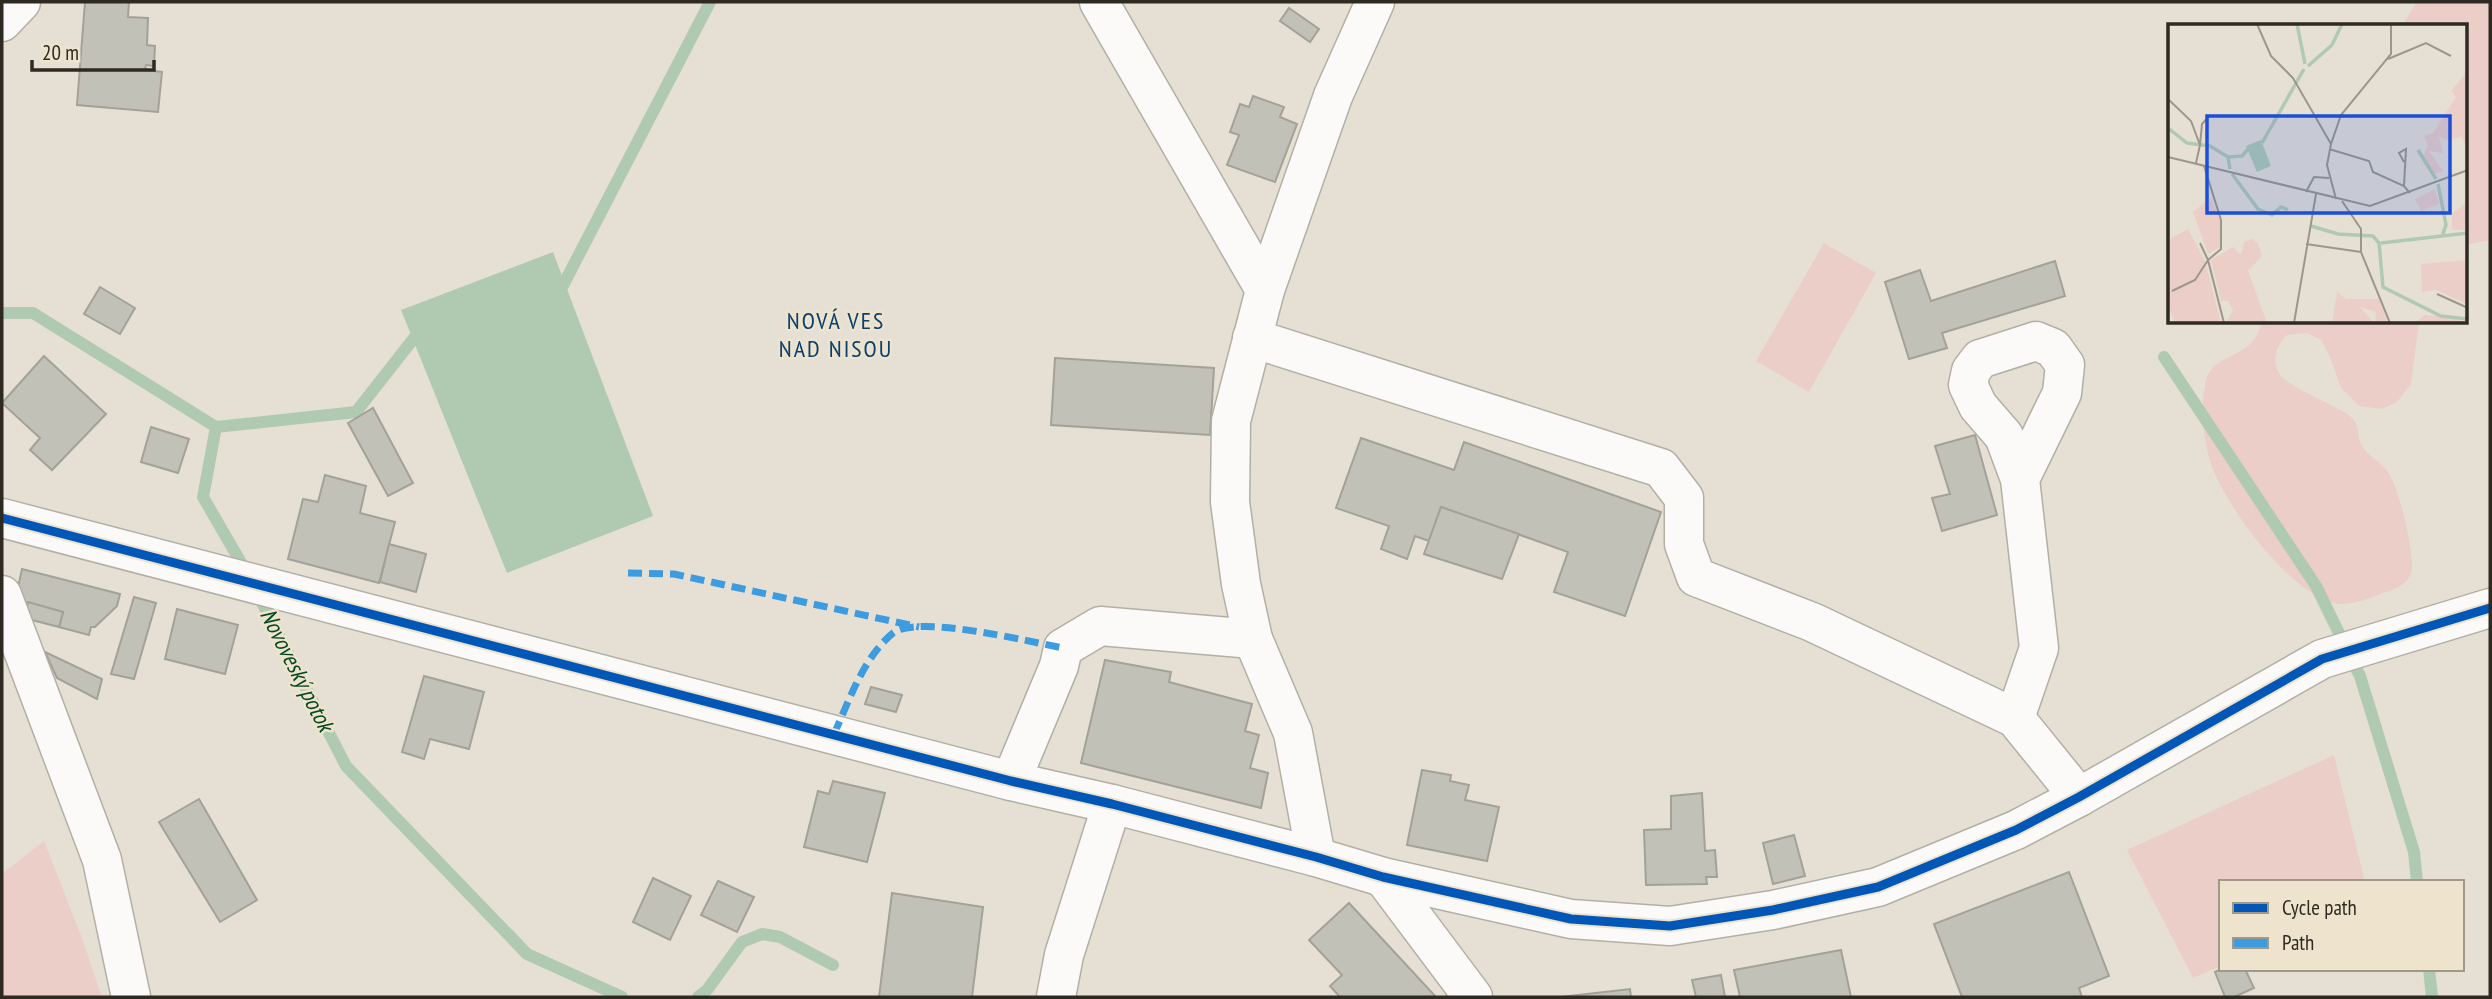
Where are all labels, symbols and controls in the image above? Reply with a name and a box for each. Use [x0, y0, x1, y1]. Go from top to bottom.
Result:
inset map [2168, 24, 2468, 324]
scale bar [32, 28, 154, 72]
text: 20 m [42, 39, 79, 66]
district label: NOVÁ VES NAD NISOU [779, 305, 893, 364]
water label: Novoveský potok [254, 604, 342, 739]
legend [2219, 880, 2464, 971]
text: Cycle path [2282, 894, 2357, 921]
text: Path [2282, 929, 2314, 956]

